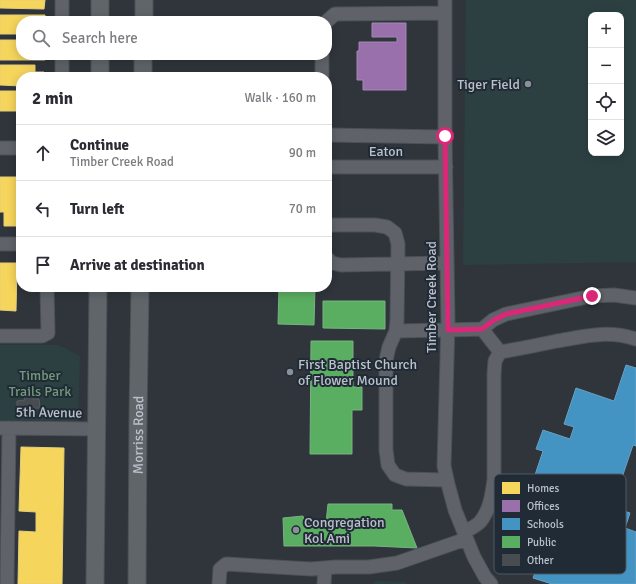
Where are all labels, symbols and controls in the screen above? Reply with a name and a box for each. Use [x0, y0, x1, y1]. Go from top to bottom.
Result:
map controls [588, 12, 624, 156]
button: + [588, 12, 624, 48]
search box [16, 16, 332, 60]
icon: search [30, 27, 52, 49]
text: Search here [62, 29, 138, 47]
button: − [588, 48, 624, 84]
place label: Tiger Field [457, 76, 520, 93]
marker: Tiger Field [523, 79, 533, 89]
button: locate [588, 84, 624, 120]
text: 2 min [32, 88, 73, 109]
text: Walk · 160 m [245, 90, 316, 106]
button: layers [588, 120, 624, 156]
route start [436, 127, 454, 145]
text: Continue [70, 136, 129, 154]
icon: ahead [32, 142, 54, 164]
street label: Eaton [369, 143, 403, 160]
text: 90 m [289, 145, 316, 161]
text: Timber Creek Road [70, 154, 174, 170]
icon: left [32, 198, 54, 220]
text: Turn left [70, 200, 124, 218]
text: 70 m [289, 201, 316, 217]
street label: Timber Creek Road [423, 241, 440, 353]
icon: arrive [32, 254, 54, 276]
text: Arrive at destination [70, 256, 205, 274]
route end [583, 287, 601, 305]
place label: First Baptist Church of Flower Mound [298, 356, 417, 389]
park label: Timber Trails Park [9, 367, 71, 400]
marker: First Baptist Church of Flower Mound [285, 367, 295, 377]
street label: Morriss Road [130, 396, 147, 474]
street label: 5th Avenue [15, 403, 83, 422]
legend [494, 474, 626, 574]
text: Homes [527, 482, 559, 495]
text: Offices [527, 500, 560, 513]
place label: Congregation Kol Ami [304, 514, 385, 547]
text: Schools [527, 518, 564, 531]
marker: Congregation Kol Ami [291, 525, 301, 535]
text: Public [527, 536, 556, 549]
text: Other [527, 554, 554, 567]

